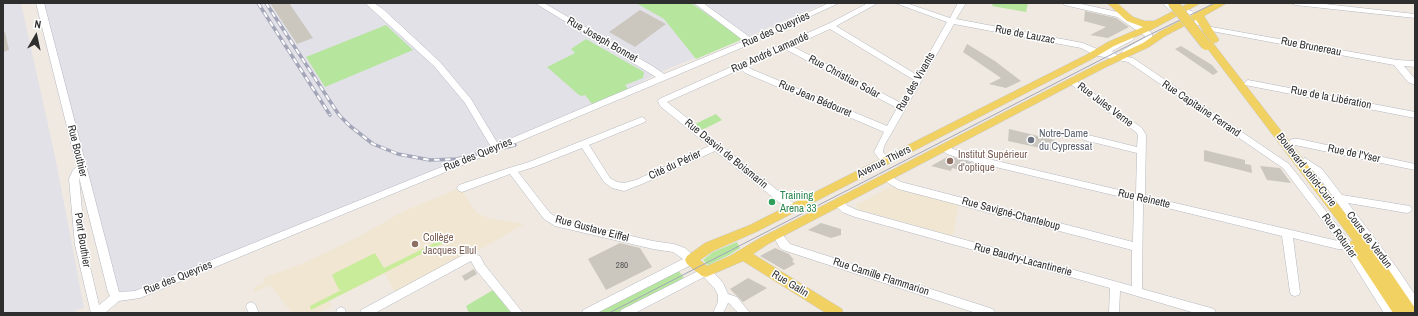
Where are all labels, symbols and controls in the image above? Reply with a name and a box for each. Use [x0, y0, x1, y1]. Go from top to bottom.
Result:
street label: Rue des Queyries [740, 9, 812, 51]
street label: Rue Joseph Bonnet [564, 14, 640, 66]
north arrow [16, 16, 56, 56]
text: N [34, 17, 42, 32]
street label: Rue de Lauzac [994, 23, 1056, 47]
street label: Rue André Lamandé [729, 30, 811, 76]
street label: Rue Brunereau [1280, 35, 1342, 59]
street label: Rue des Vivants [894, 50, 938, 114]
street label: Rue Christian Solar [806, 53, 882, 101]
street label: Rue Jean Bédouret [777, 78, 853, 120]
street label: Rue Capitaine Ferrand [1159, 78, 1243, 140]
street label: Rue Jules Verne [1075, 80, 1135, 130]
street label: Rue de la Libération [1290, 84, 1372, 112]
street label: Rue Dasvin de Boismarin [682, 116, 770, 192]
street label: Rue Bouthier [64, 124, 90, 178]
place label: Notre-Dame du Cypressat [1039, 127, 1092, 153]
street label: Boulevard Joliot-Curie [1273, 131, 1339, 209]
street label: Rue des Queyries [442, 135, 514, 175]
marker: Notre-Dame du Cypressat [1026, 135, 1036, 145]
street label: Rue de l'Yser [1327, 142, 1381, 166]
street label: Avenue Thiers [855, 143, 913, 181]
street label: Cité du Périer [647, 147, 703, 183]
place label: Institut Supérieur d'optique [958, 148, 1027, 174]
marker: Institut Supérieur d'optique [945, 156, 955, 166]
street label: Rue Reinette [1117, 187, 1171, 211]
place label: Training Arena 33 [780, 189, 817, 215]
street label: Rue Savigné-Chanteloup [960, 195, 1062, 233]
marker: Training Arena 33 [767, 197, 777, 207]
street label: Cours de Verdun [1343, 209, 1395, 271]
street label: Rue Roturier [1318, 211, 1360, 261]
street label: Pont Bouthier [71, 212, 93, 268]
street label: Rue Gustave Eiffel [554, 213, 630, 245]
place label: Collège Jacques Ellul [423, 231, 476, 257]
marker: Collège Jacques Ellul [410, 239, 420, 249]
street label: Rue Baudry-Lacantinerie [973, 241, 1073, 279]
street label: Rue Camille Flammarion [831, 255, 931, 299]
street label: Rue des Queyries [142, 258, 214, 298]
house number: 280 [616, 261, 628, 271]
street label: Rue Galin [769, 268, 811, 300]

